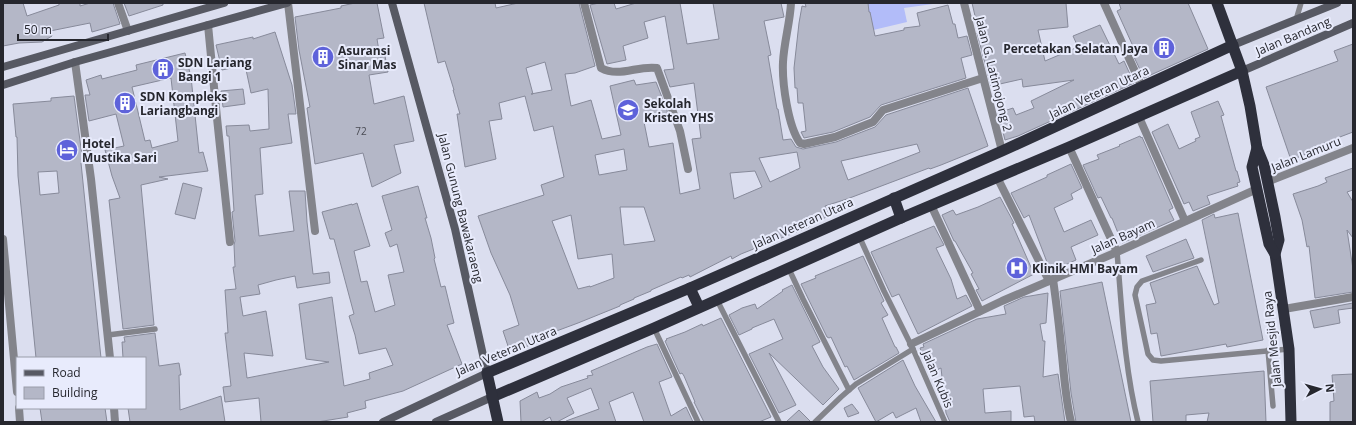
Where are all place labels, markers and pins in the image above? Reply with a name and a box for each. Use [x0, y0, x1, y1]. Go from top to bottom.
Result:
building icon: Percetakan Selatan Jaya [1151, 35, 1177, 61]
place label: Percetakan Selatan Jaya [1003, 40, 1148, 57]
place label: Asuransi Sinar Mas [338, 42, 397, 73]
building icon: Asuransi Sinar Mas [310, 44, 336, 70]
place label: SDN Lariang Bangi 1 [178, 54, 252, 85]
building icon: SDN Lariang Bangi 1 [150, 56, 176, 82]
place label: SDN Kompleks Lariangbangi [140, 88, 227, 119]
building icon: SDN Kompleks Lariangbangi [112, 90, 138, 116]
place label: Sekolah Kristen YHS [644, 95, 714, 126]
school or university icon: Sekolah Kristen YHS [615, 97, 641, 123]
place label: Hotel Mustika Sari [82, 135, 157, 166]
hotel icon: Hotel Mustika Sari [54, 137, 80, 163]
hospital icon: Klinik HMI Bayam [1004, 255, 1030, 281]
place label: Klinik HMI Bayam [1032, 260, 1138, 277]

